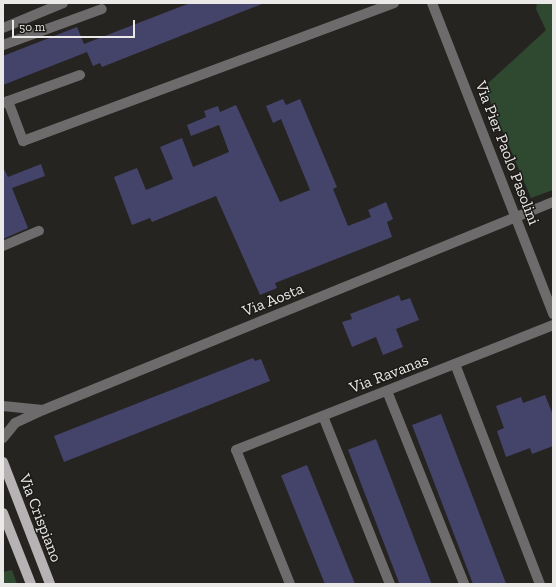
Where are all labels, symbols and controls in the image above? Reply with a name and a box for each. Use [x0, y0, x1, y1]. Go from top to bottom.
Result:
scale bar [14, 12, 137, 38]
text: 50 m [19, 20, 45, 34]
street label: Via Pier Paolo Pasolini [471, 78, 543, 228]
street label: Via Aosta [239, 279, 307, 321]
street label: Via Ravanas [347, 350, 431, 398]
street label: Via Crispiano [14, 471, 66, 565]

